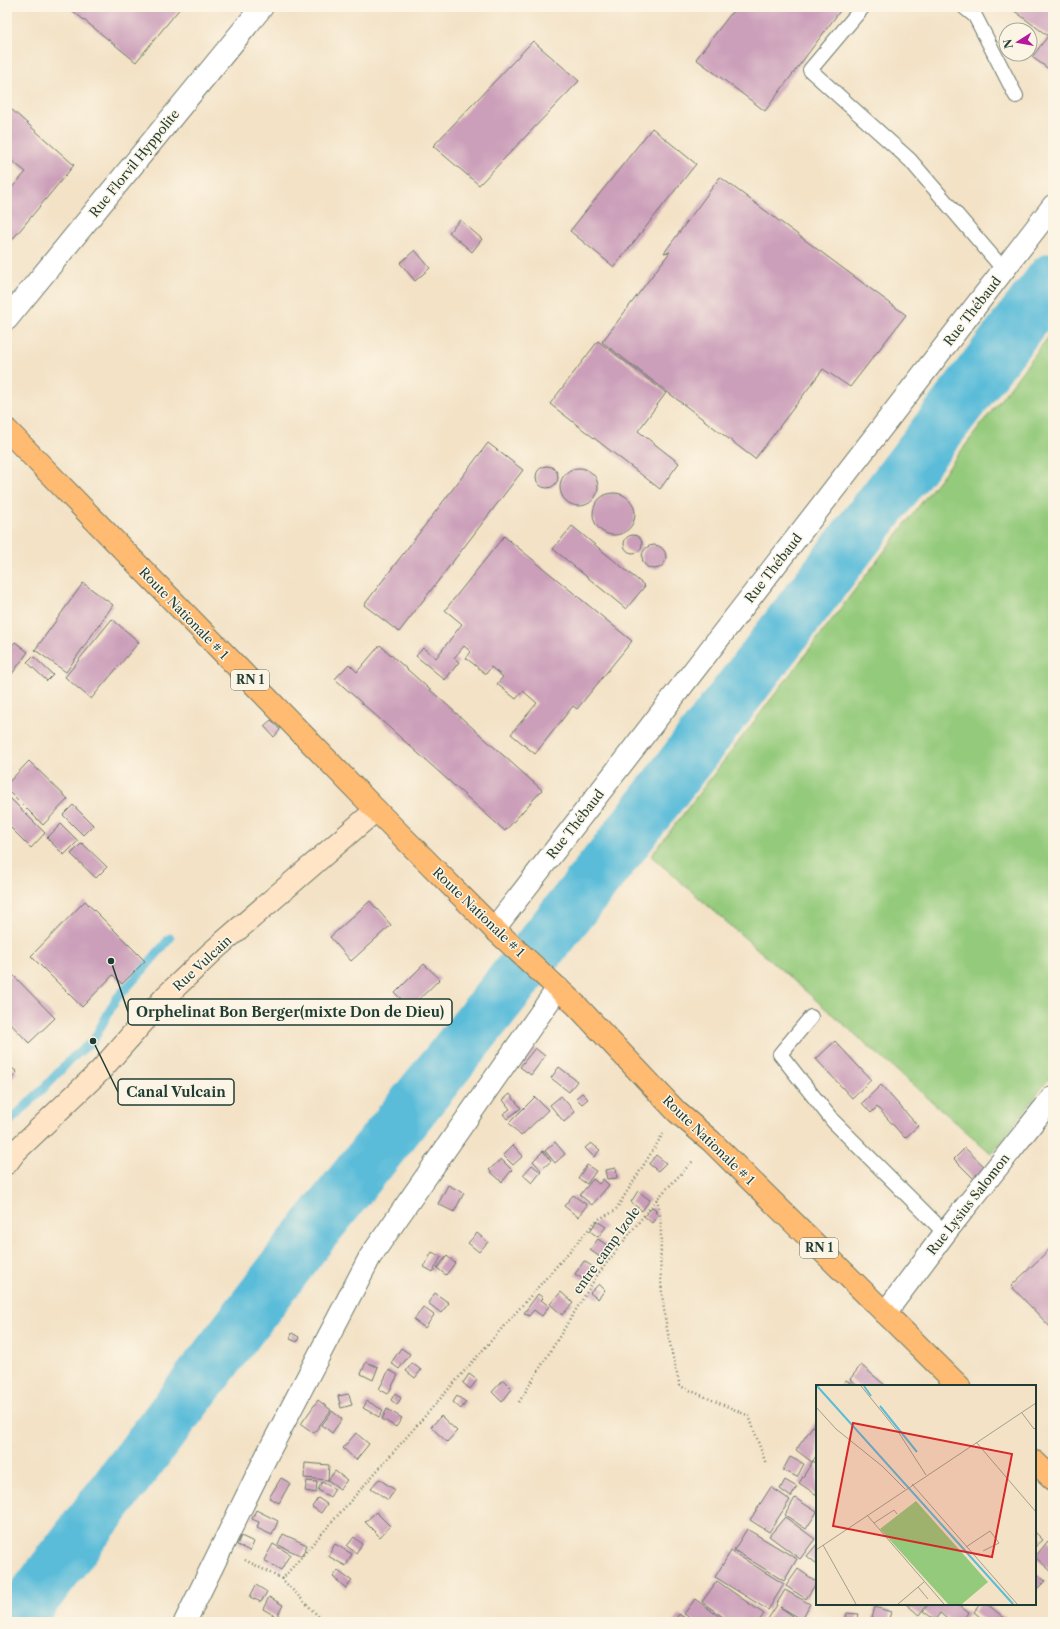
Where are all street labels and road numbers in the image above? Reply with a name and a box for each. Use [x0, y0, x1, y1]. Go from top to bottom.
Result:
street label: Rue Florvil Hyppolite [86, 106, 182, 220]
street label: Rue Thébaud [940, 273, 1004, 349]
street label: Rue Thébaud [741, 530, 805, 606]
street label: Route Nationale # 1 [136, 564, 232, 663]
road number: RN 1 [231, 670, 269, 690]
street label: Rue Thébaud [543, 786, 607, 862]
street label: Route Nationale # 1 [430, 864, 529, 960]
street label: Rue Vulcain [169, 932, 235, 994]
street label: Route Nationale # 1 [660, 1092, 759, 1188]
street label: Rue Lysius Salomon [923, 1150, 1013, 1258]
street label: entre camp Izole [569, 1203, 643, 1297]
road number: RN 1 [800, 1238, 838, 1258]

